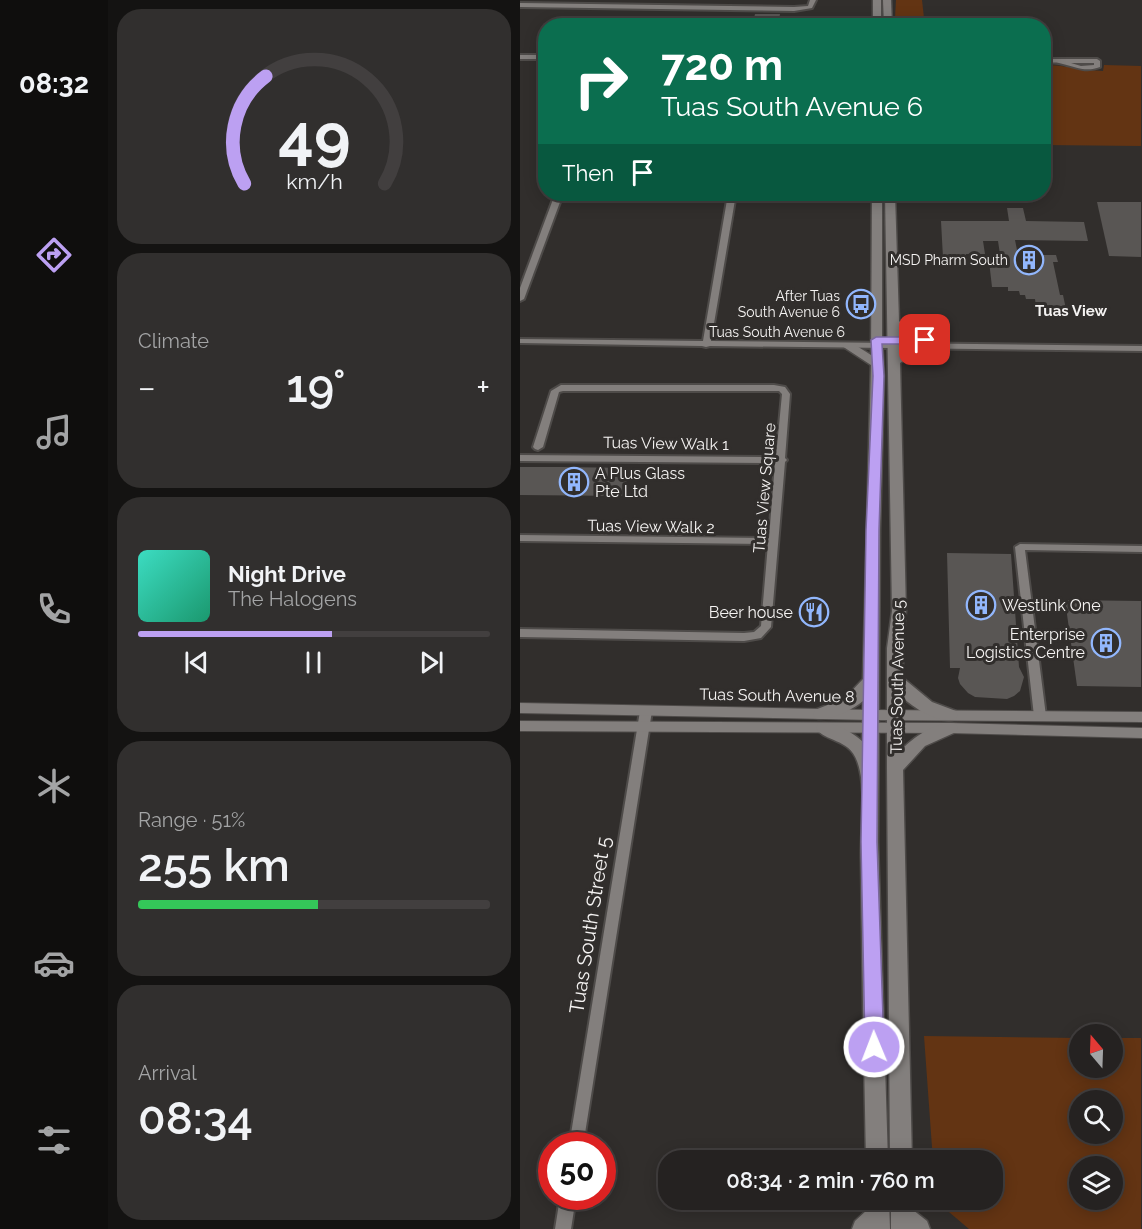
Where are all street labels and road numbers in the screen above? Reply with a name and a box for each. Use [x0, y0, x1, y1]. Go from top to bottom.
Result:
street label: Tuas South Avenue 6 [709, 324, 845, 340]
street label: Tuas View Square [749, 422, 780, 554]
street label: Tuas View Walk 1 [603, 433, 729, 454]
street label: Tuas View Walk 2 [587, 516, 715, 537]
street label: Tuas South Avenue 5 [887, 599, 908, 754]
street label: Tuas South Avenue 8 [699, 685, 855, 706]
street label: Tuas South Street 5 [564, 835, 616, 1015]

